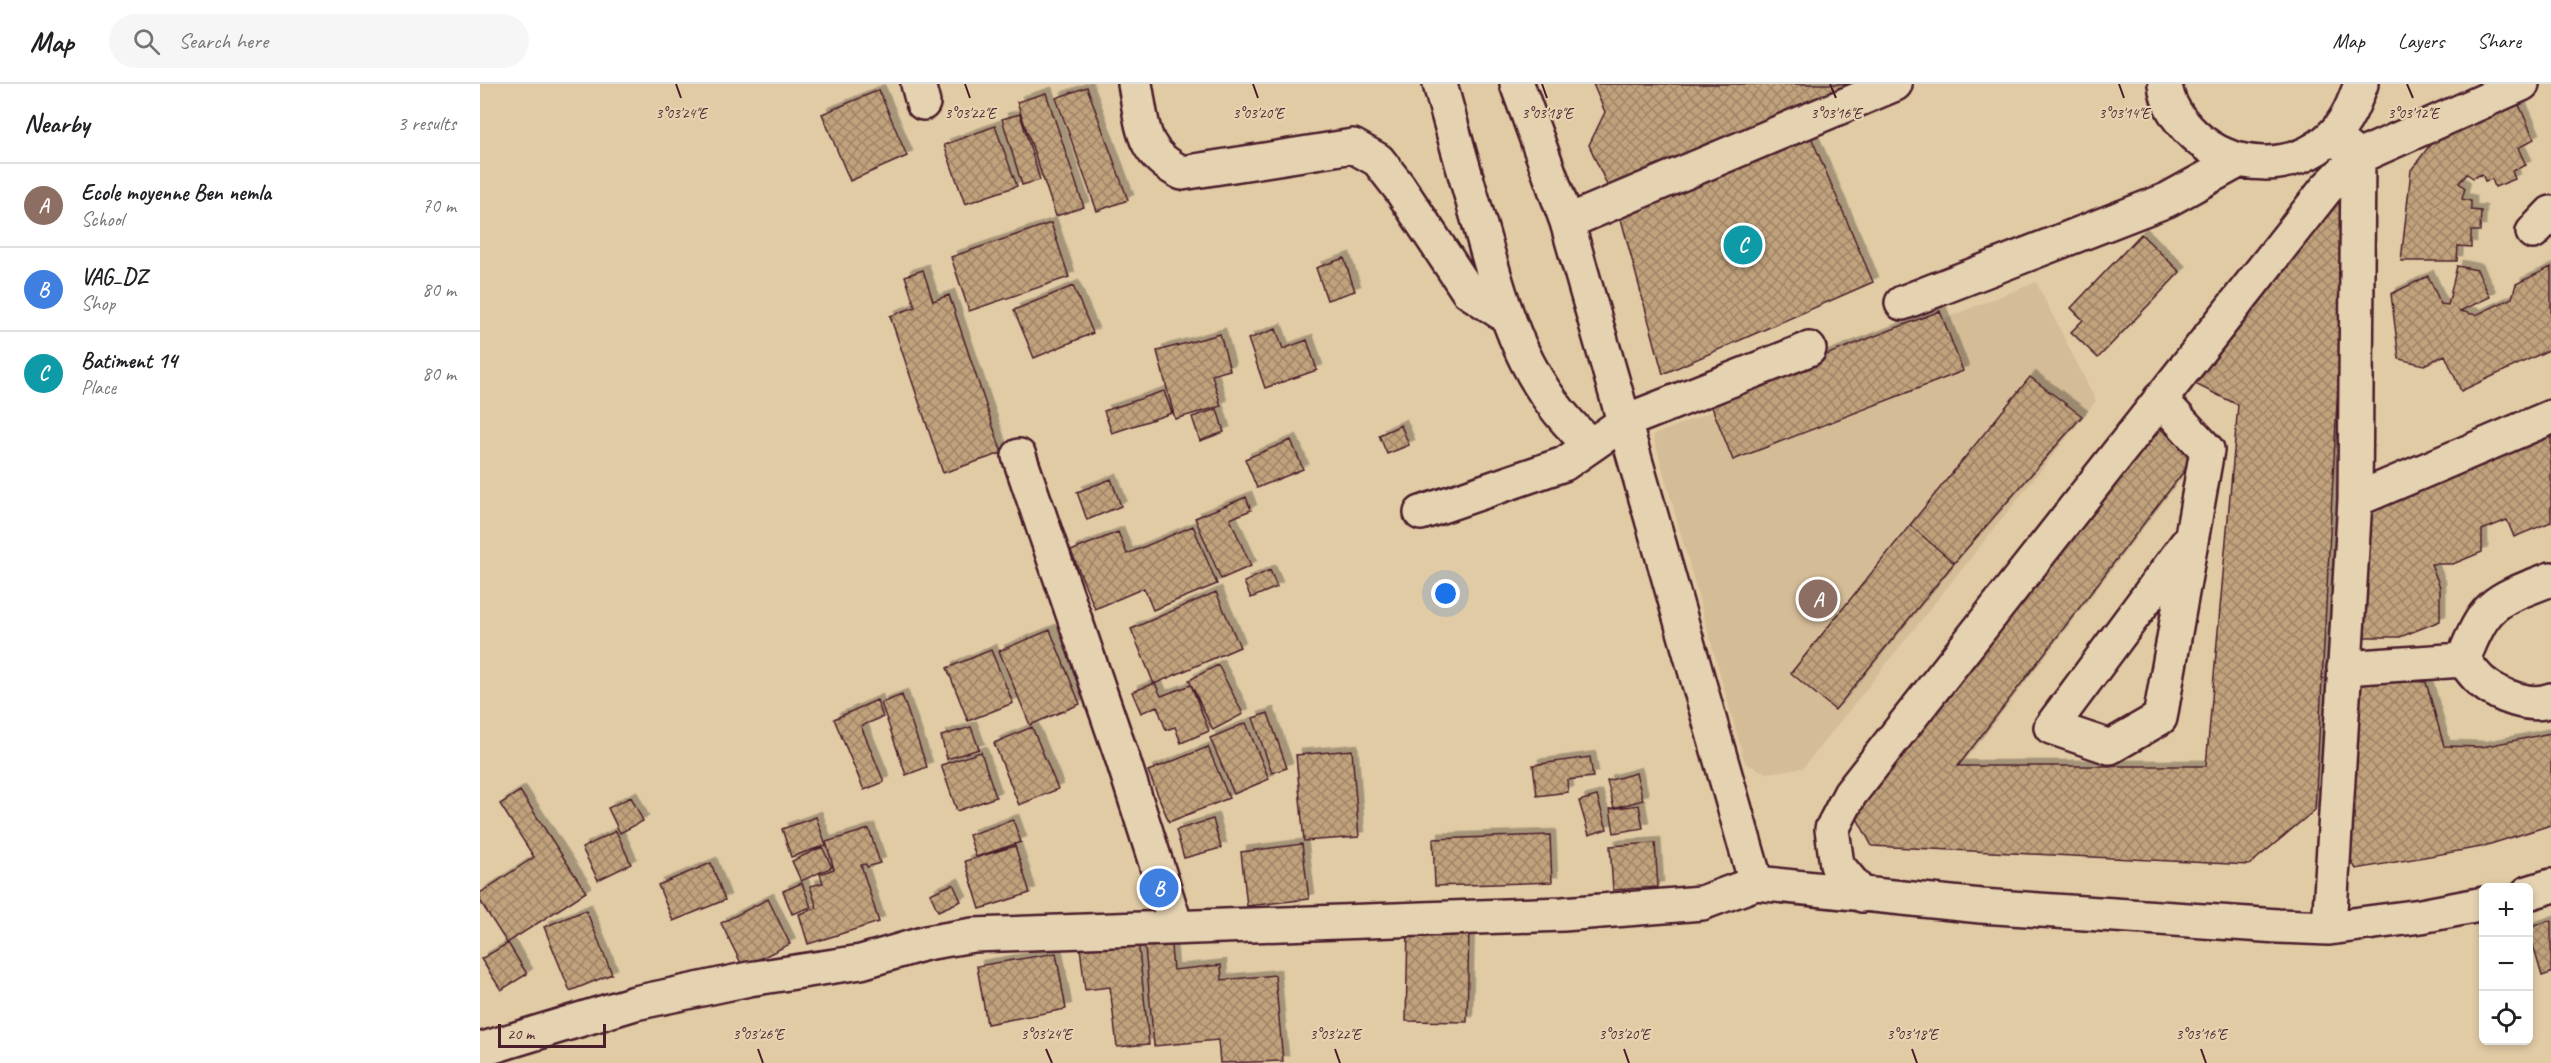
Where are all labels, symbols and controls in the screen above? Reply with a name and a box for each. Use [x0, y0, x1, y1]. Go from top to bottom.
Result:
search box [109, 14, 529, 68]
text: Map [30, 24, 73, 59]
icon: search [130, 25, 163, 58]
text: Search here [178, 27, 268, 55]
text: Map [2332, 28, 2365, 54]
text: Layers [2398, 28, 2444, 54]
text: Share [2477, 28, 2521, 54]
text: 3°03'24"E [655, 104, 709, 123]
text: 3°03'22"E [944, 104, 998, 123]
text: 3°03'20"E [1232, 104, 1286, 123]
text: 3°03'18"E [1521, 104, 1575, 123]
text: 3°03'16"E [1810, 104, 1864, 123]
text: 3°03'14"E [2098, 104, 2152, 123]
text: 3°03'12"E [2387, 104, 2441, 123]
text: Nearby [24, 107, 89, 140]
text: 3 results [397, 111, 456, 136]
text: Ecole moyenne Ben nemla [81, 179, 271, 207]
text: A [38, 193, 49, 218]
text: 70 m [422, 193, 456, 218]
text: School [81, 207, 124, 232]
pin: C [1724, 222, 1762, 268]
text: VAG_DZ [81, 263, 147, 291]
text: B [38, 277, 49, 302]
text: 80 m [422, 277, 456, 302]
text: Shop [81, 291, 115, 316]
text: Batiment 14 [81, 347, 177, 375]
text: C [39, 361, 48, 386]
text: 80 m [422, 361, 456, 386]
text: Place [81, 375, 116, 400]
pin: A [1798, 576, 1838, 622]
your location [1431, 579, 1460, 608]
pin: B [1140, 866, 1178, 910]
map controls [2479, 883, 2533, 1045]
button: + [2479, 883, 2533, 937]
button: − [2479, 937, 2533, 991]
button: locate [2479, 991, 2533, 1045]
scale bar [498, 1021, 606, 1048]
text: 20 m [507, 1024, 534, 1044]
text: 3°03'26"E [732, 1025, 786, 1044]
text: 3°03'24"E [1020, 1025, 1074, 1044]
text: 3°03'22"E [1309, 1025, 1363, 1044]
text: 3°03'20"E [1598, 1025, 1652, 1044]
text: 3°03'18"E [1886, 1025, 1940, 1044]
text: 3°03'16"E [2175, 1025, 2229, 1044]

